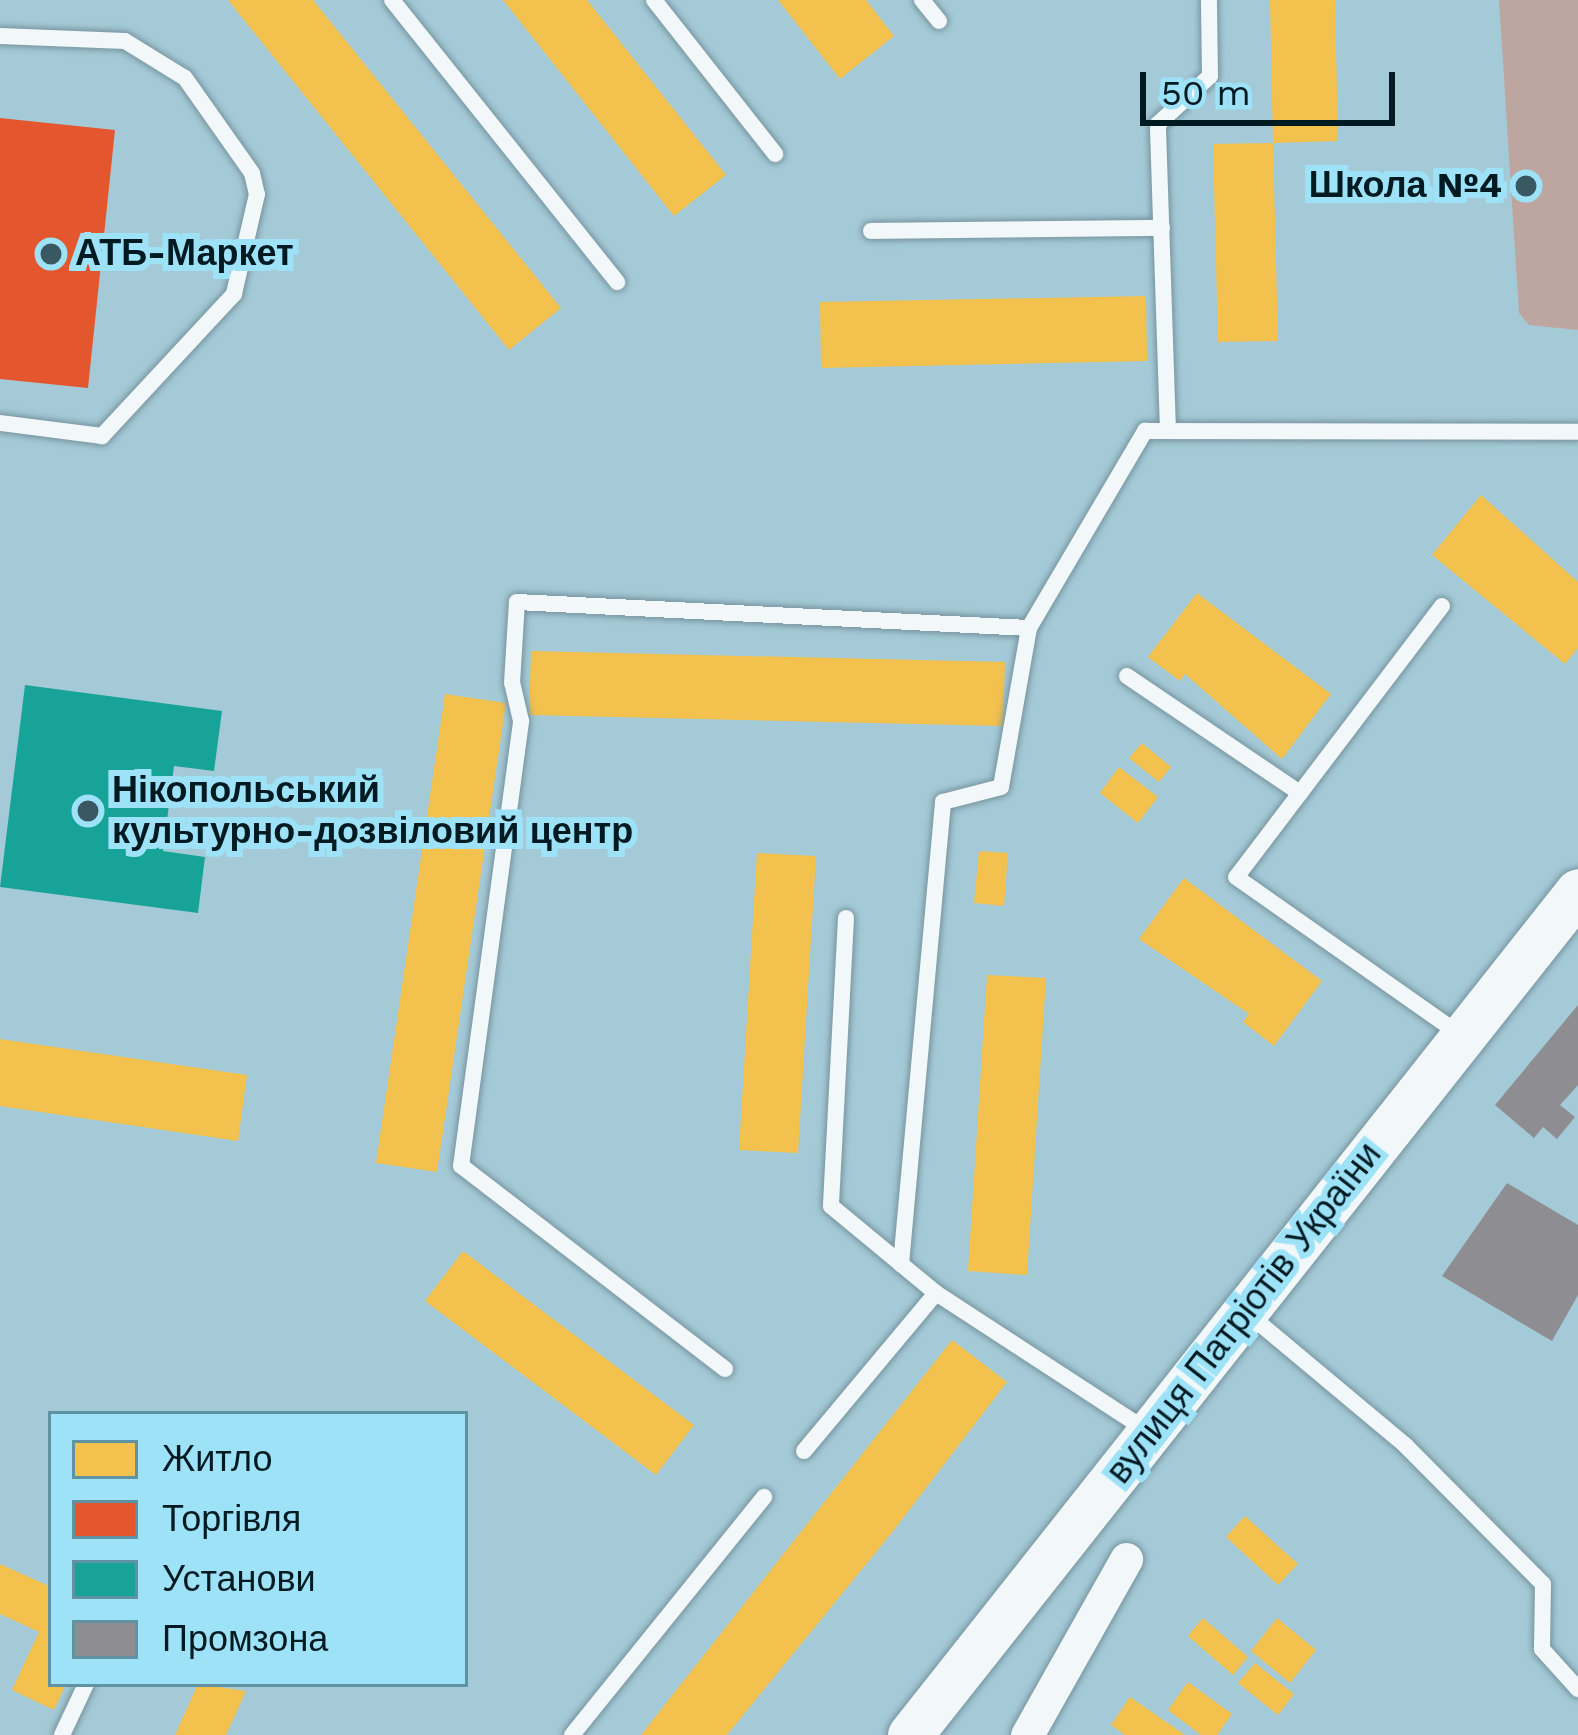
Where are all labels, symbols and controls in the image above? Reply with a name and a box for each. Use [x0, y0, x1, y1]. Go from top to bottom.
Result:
scale bar [1146, 48, 1401, 122]
text: 50 m [1161, 72, 1251, 114]
place label: Школа №4 [1309, 164, 1502, 208]
marker: Школа №4 [1513, 173, 1539, 199]
place label: АТБ-Маркет [75, 232, 294, 276]
marker: АТБ-Маркет [38, 241, 64, 267]
place label: Нікопольський культурно-дозвіловий центр [112, 768, 633, 853]
marker: Нікопольський культурно-дозвіловий центр [75, 798, 101, 824]
street label: вулиця Патріотів України [1097, 1134, 1391, 1492]
legend [48, 1411, 468, 1687]
text: Житло [162, 1438, 272, 1480]
text: Торгівля [162, 1498, 301, 1540]
text: Установи [162, 1558, 316, 1600]
text: Промзона [162, 1618, 328, 1660]

